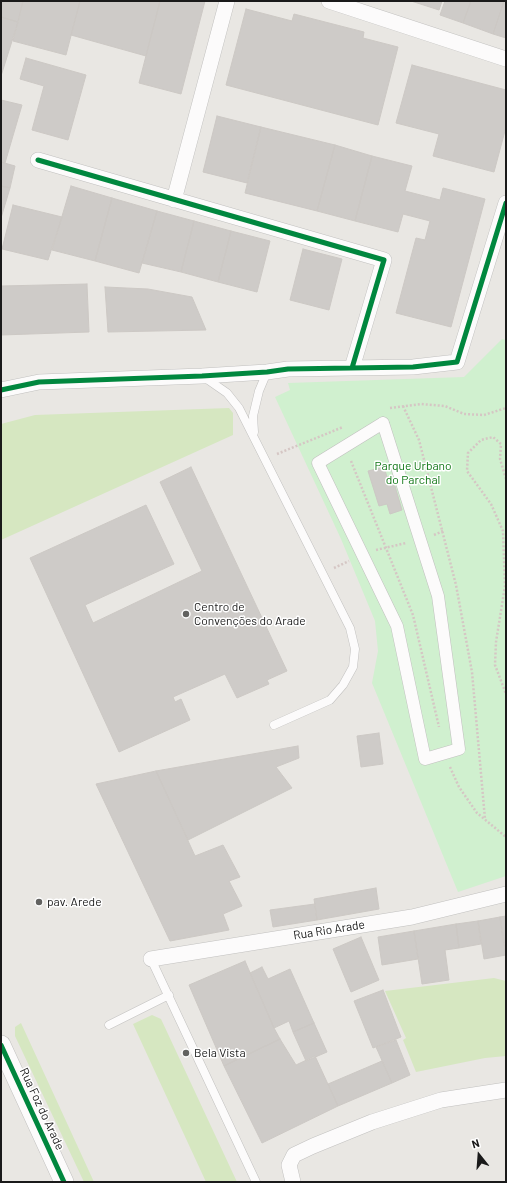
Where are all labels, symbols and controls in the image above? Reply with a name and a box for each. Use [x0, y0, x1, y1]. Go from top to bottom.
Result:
park label: Parque Urbano do Parchal [374, 459, 452, 487]
place label: Centro de Convenções do Arade [194, 600, 306, 628]
marker: Centro de Convenções do Arade [181, 609, 191, 619]
place label: pav. Arede [47, 895, 102, 909]
marker: pav. Arede [34, 897, 44, 907]
street label: Rua Rio Arade [292, 917, 366, 943]
place label: Bela Vista [194, 1046, 246, 1060]
marker: Bela Vista [181, 1048, 191, 1058]
street label: Rua Foz do Arade [17, 1066, 67, 1152]
north arrow [459, 1135, 499, 1175]
text: N [470, 1136, 481, 1150]

